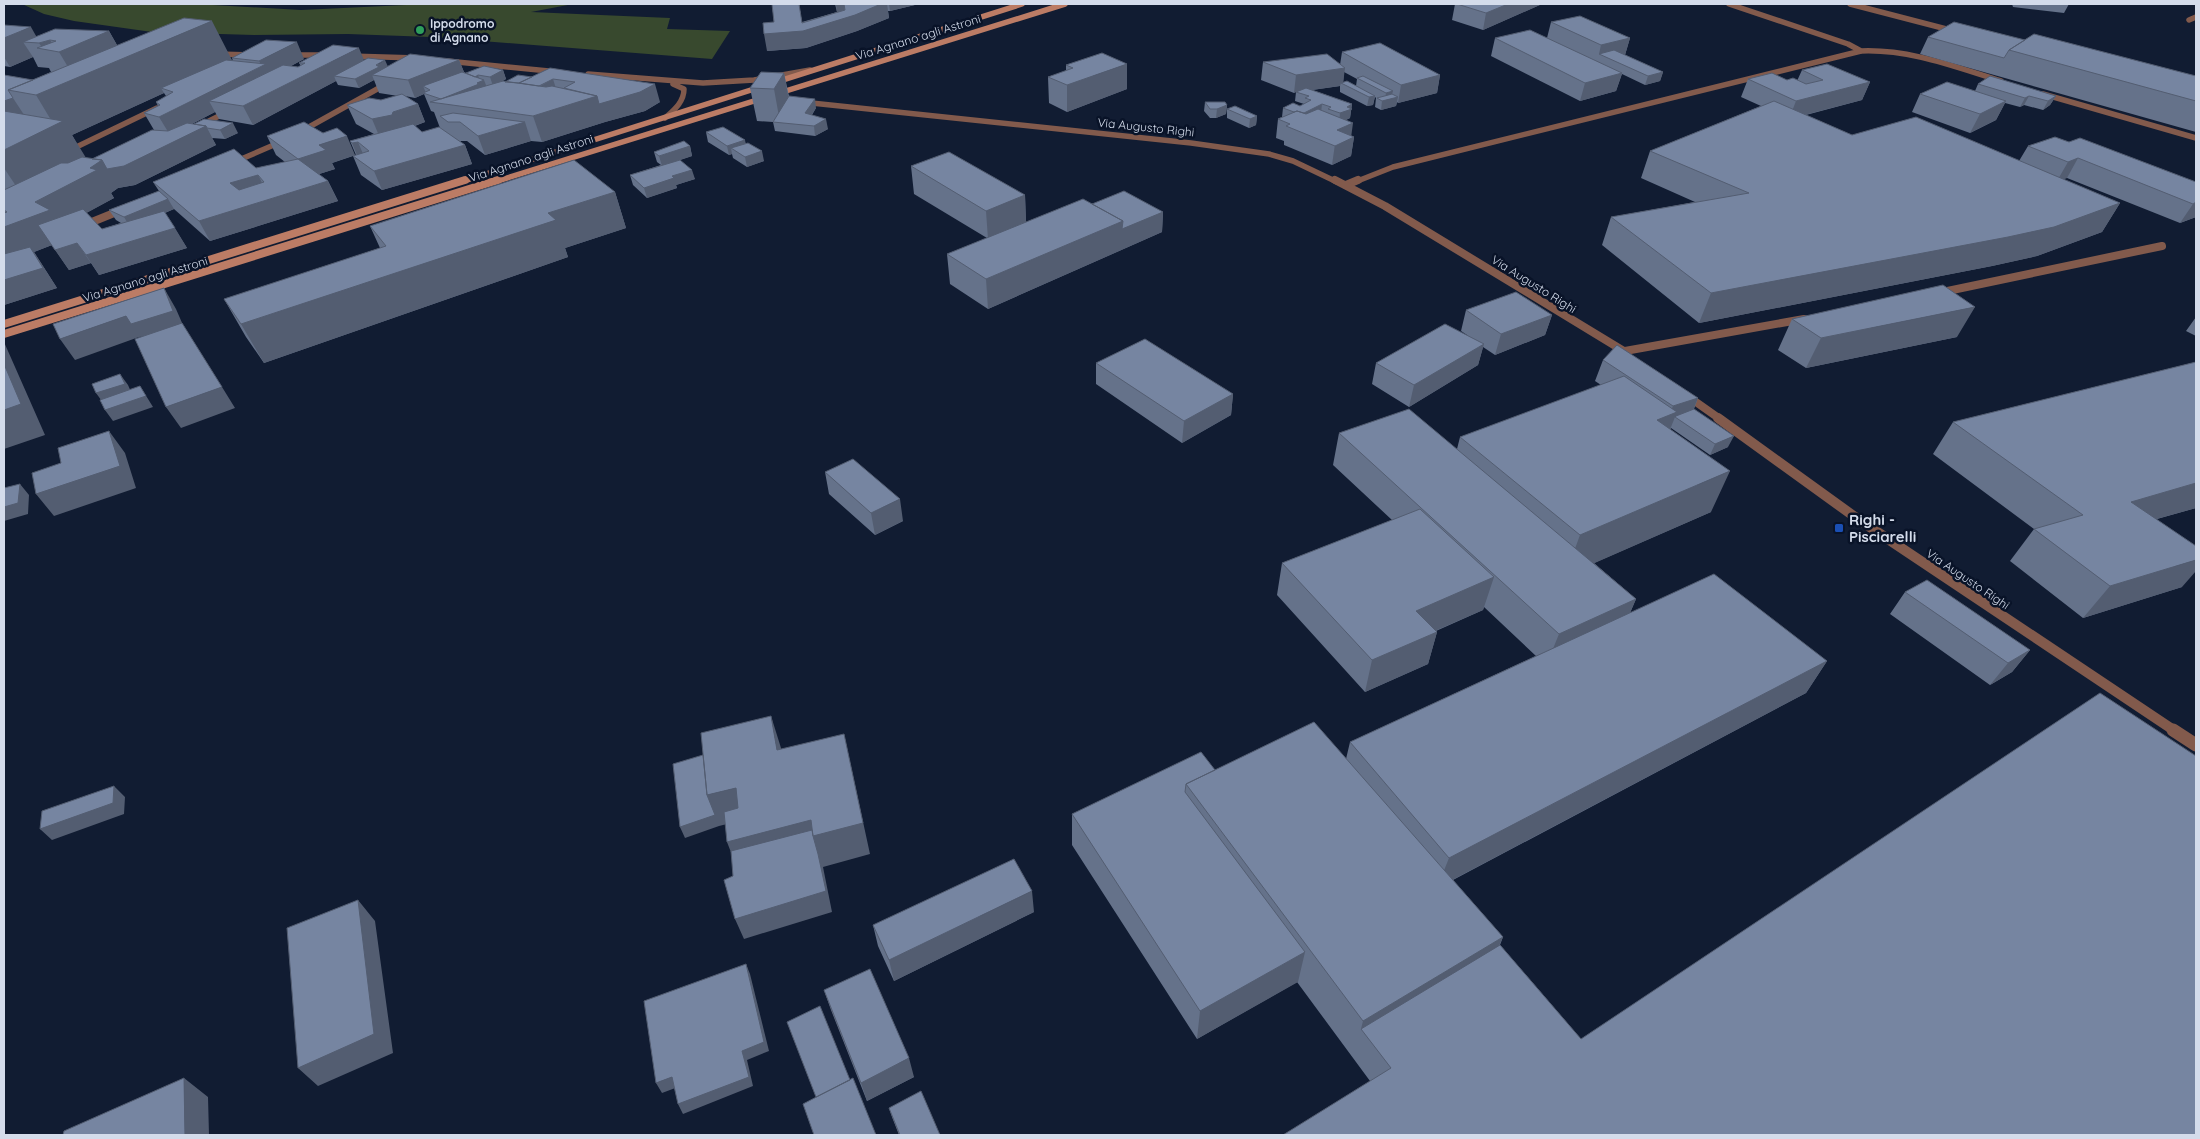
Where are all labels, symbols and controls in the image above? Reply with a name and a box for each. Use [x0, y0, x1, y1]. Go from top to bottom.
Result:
street label: Via Agnano agli Astroni [854, 11, 982, 63]
place label: Ippodromo di Agnano [430, 16, 495, 45]
marker: Ippodromo di Agnano [414, 24, 426, 36]
street label: Via Augusto Righi [1097, 114, 1195, 140]
street label: Via Agnano agli Astroni [467, 131, 595, 185]
street label: Via Augusto Righi [1489, 252, 1579, 316]
street label: Via Agnano agli Astroni [81, 253, 209, 305]
place label: Righi - Pisciarelli [1849, 510, 1916, 546]
marker: Righi - Pisciarelli [1833, 522, 1845, 534]
street label: Via Augusto Righi [1923, 546, 2013, 612]

